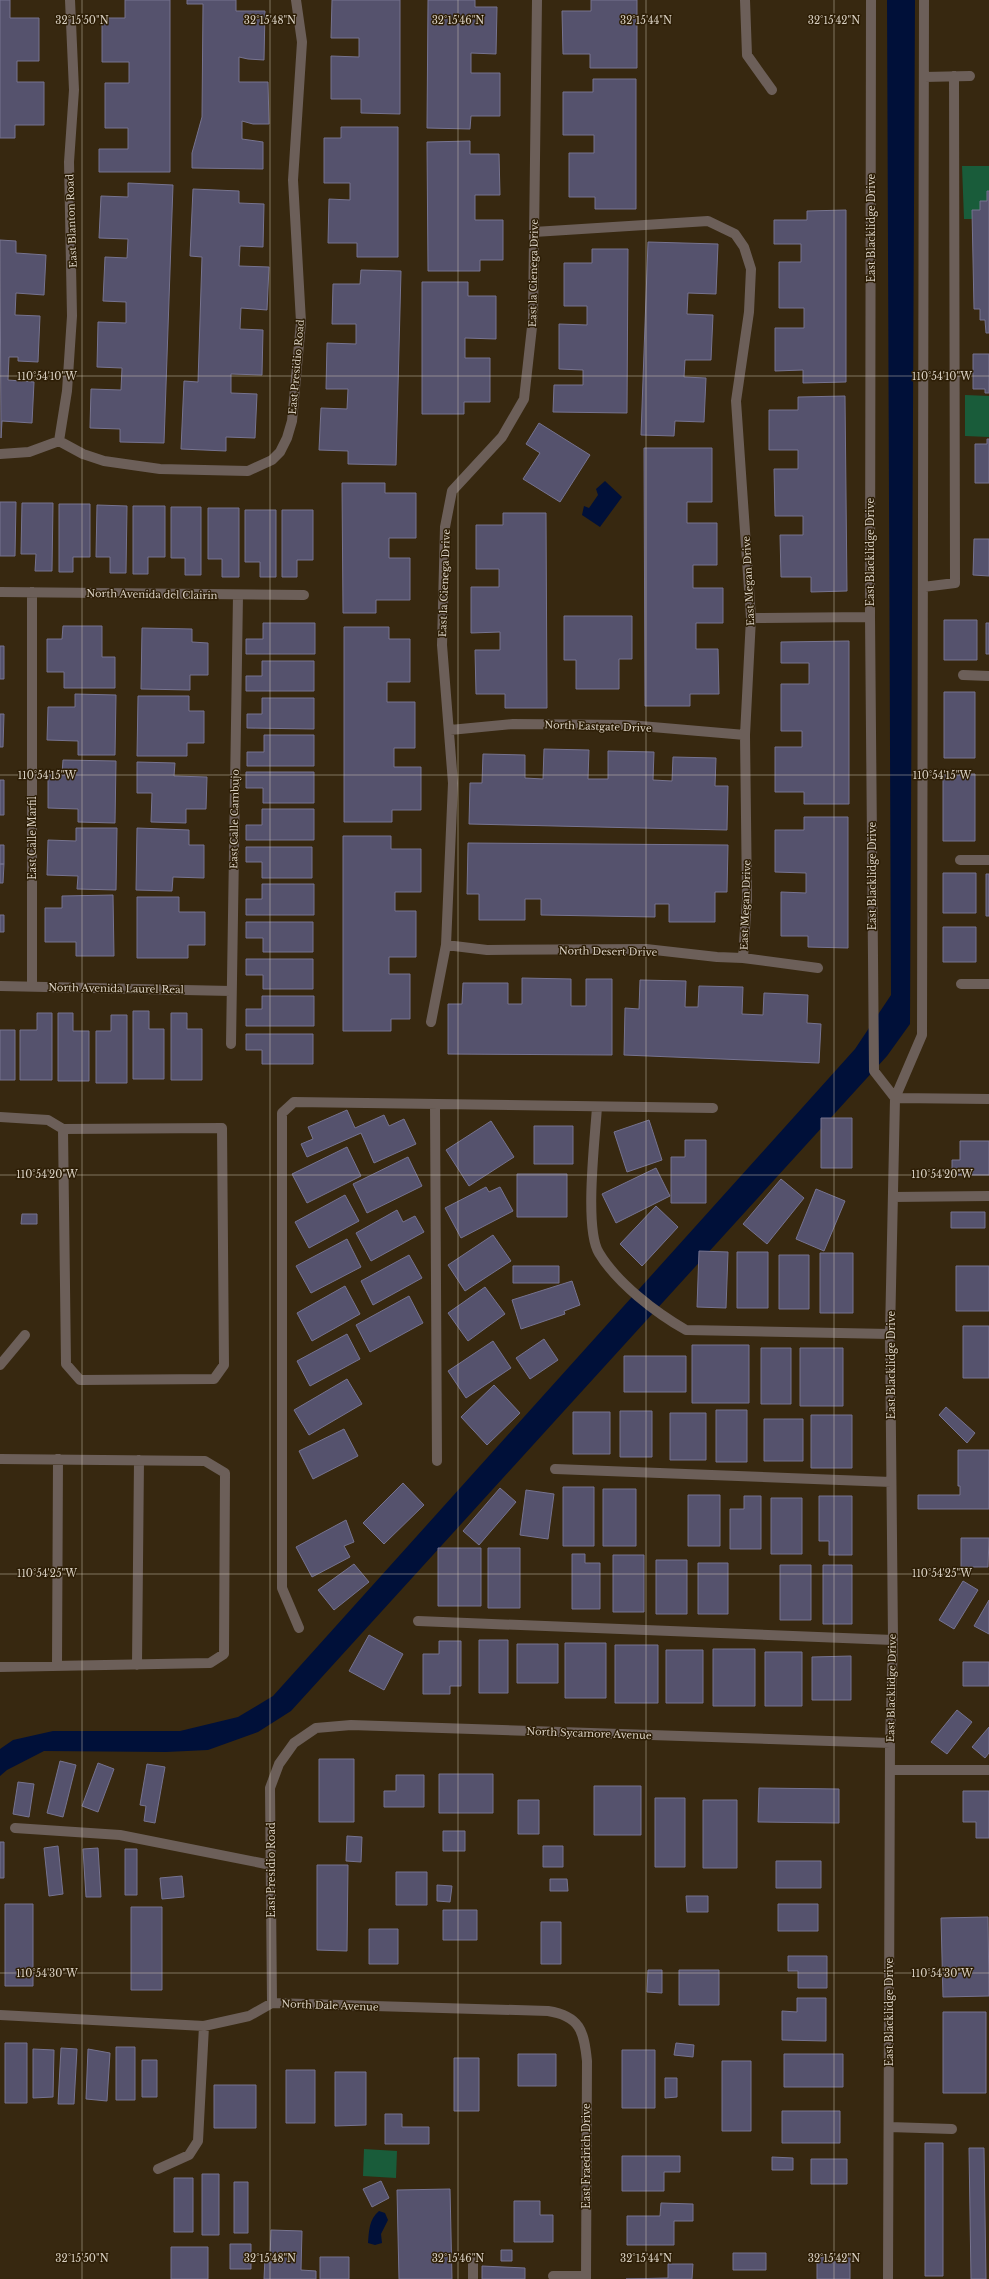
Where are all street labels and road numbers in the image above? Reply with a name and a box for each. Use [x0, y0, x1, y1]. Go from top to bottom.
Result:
street label: East Blacklidge Drive [865, 173, 878, 282]
street label: East Blanton Road [63, 174, 80, 268]
street label: East la Cienega Drive [526, 219, 541, 327]
street label: East Presidio Road [286, 319, 307, 415]
street label: East Blacklidge Drive [864, 497, 877, 606]
street label: East la Cienega Drive [436, 528, 453, 637]
street label: East Megan Drive [740, 535, 757, 626]
street label: North Avenida del Clairin [86, 587, 218, 602]
street label: North Eastgate Drive [544, 718, 652, 735]
street label: East Calle Cambujo [227, 769, 242, 869]
street label: East Calle Marfil [26, 796, 39, 880]
street label: East Blacklidge Drive [866, 821, 879, 930]
street label: East Megan Drive [737, 859, 754, 950]
street label: North Desert Drive [559, 944, 658, 959]
street label: North Avenida Laurel Real [48, 981, 184, 996]
street label: East Blacklidge Drive [885, 1310, 898, 1419]
street label: East Blacklidge Drive [884, 1633, 899, 1742]
street label: North Sycamore Avenue [526, 1725, 652, 1742]
street label: East Presidio Road [265, 1822, 278, 1918]
street label: East Blacklidge Drive [883, 1957, 896, 2066]
street label: North Dale Avenue [281, 1997, 379, 2014]
street label: East Fraedrich Drive [580, 2103, 593, 2209]

